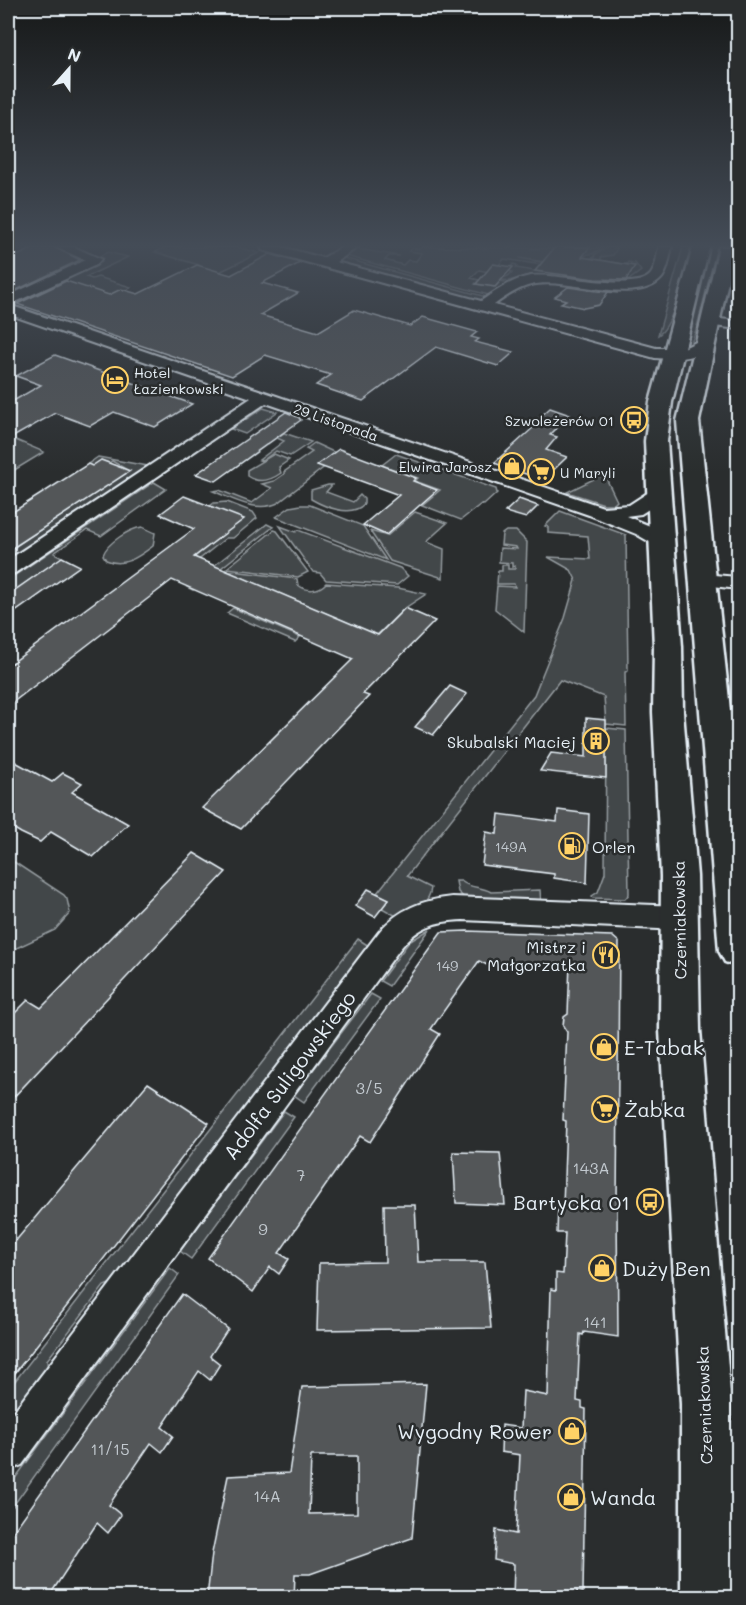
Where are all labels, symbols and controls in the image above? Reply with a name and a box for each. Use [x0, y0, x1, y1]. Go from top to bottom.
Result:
north arrow [39, 39, 99, 99]
text: N [65, 43, 84, 67]
place label: Hotel Łazienkowski [134, 363, 224, 398]
hotel icon: Hotel Łazienkowski [100, 365, 130, 395]
street label: 29 Listopada [291, 399, 381, 445]
bus stop icon: Szwoleżerów 01 [619, 405, 649, 435]
place label: Szwoleżerów 01 [505, 411, 614, 430]
shop icon: Elwira Jarosz [497, 451, 527, 481]
place label: Elwira Jarosz [399, 457, 492, 476]
supermarket icon: U Maryli [526, 457, 556, 487]
place label: U Maryli [560, 463, 616, 482]
building icon: Skubalski Maciej [581, 726, 611, 756]
place label: Skubalski Maciej [447, 731, 576, 752]
fuel station icon: Orlen [557, 831, 587, 861]
place label: Orlen [592, 836, 636, 857]
house number: 149A [495, 837, 527, 856]
street label: Czerniakowska [667, 860, 691, 979]
place label: Mistrz i Małgorzatka [487, 936, 586, 975]
restaurant icon: Mistrz i Małgorzatka [591, 940, 621, 970]
house number: 149 [436, 956, 458, 975]
street label: Adolfa Suligowskiego [217, 985, 361, 1165]
shop icon: E-Tabak [589, 1032, 619, 1062]
place label: E-Tabak [624, 1034, 703, 1060]
house number: 3/5 [355, 1077, 383, 1098]
supermarket icon: Żabka [590, 1094, 620, 1124]
place label: Żabka [624, 1096, 686, 1122]
house number: 143A [573, 1157, 610, 1178]
house number: 7 [297, 1164, 306, 1185]
bus stop icon: Bartycka 01 [635, 1187, 665, 1217]
place label: Bartycka 01 [513, 1189, 630, 1215]
house number: 9 [258, 1218, 268, 1239]
shop icon: Duży Ben [587, 1253, 617, 1283]
place label: Duży Ben [622, 1255, 711, 1281]
house number: 141 [583, 1311, 607, 1332]
street label: Czerniakowska [691, 1345, 717, 1465]
shop icon: Wygodny Rower [557, 1416, 587, 1446]
place label: Wygodny Rower [397, 1418, 552, 1444]
house number: 11/15 [90, 1438, 130, 1459]
shop icon: Wanda [556, 1482, 586, 1512]
place label: Wanda [590, 1484, 656, 1510]
house number: 14A [253, 1485, 281, 1506]

